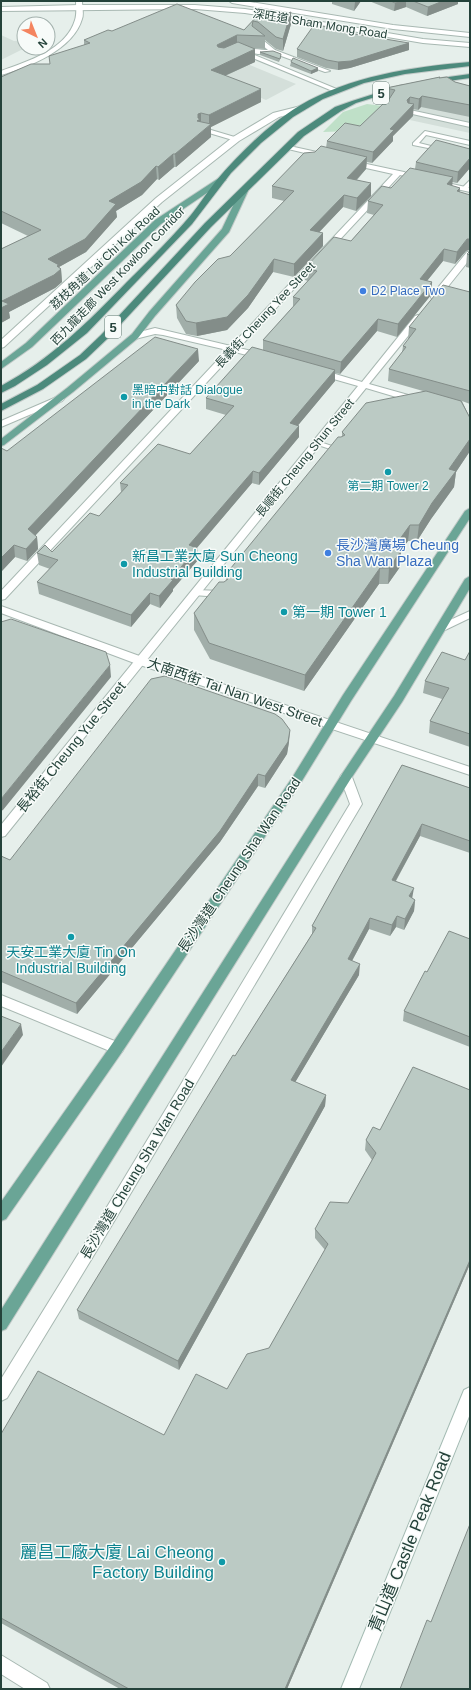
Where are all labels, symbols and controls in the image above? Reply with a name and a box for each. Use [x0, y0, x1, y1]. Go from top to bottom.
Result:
street label: 深旺道 Sham Mong Road [252, 6, 388, 42]
north arrow [16, 16, 56, 56]
text: N [36, 36, 50, 50]
road number: 5 [373, 82, 389, 104]
street label: 荔枝角道 Lai Chi Kok Road [47, 204, 163, 312]
street label: 西九龍走廊 West Kowloon Corridor [48, 204, 188, 348]
street label: 長義街 Cheung Yee Street [212, 259, 318, 371]
place label: D2 Place Two [371, 284, 445, 298]
marker: D2 Place Two [358, 286, 368, 296]
road number: 5 [105, 316, 121, 338]
place label: 黑暗中對話 Dialogue in the Dark [132, 383, 243, 411]
marker: 黑暗中對話 Dialogue in the Dark [119, 392, 129, 402]
street label: 長順街 Cheung Shun Street [253, 396, 357, 520]
marker: 第二期 Tower 2 [383, 467, 393, 477]
place label: 第二期 Tower 2 [347, 479, 429, 493]
place label: 長沙灣廣場 Cheung Sha Wan Plaza [336, 537, 459, 569]
place label: 新昌工業大廈 Sun Cheong Industrial Building [132, 548, 298, 580]
marker: 長沙灣廣場 Cheung Sha Wan Plaza [323, 548, 333, 558]
marker: 新昌工業大廈 Sun Cheong Industrial Building [119, 559, 129, 569]
place label: 第一期 Tower 1 [292, 604, 387, 620]
marker: 第一期 Tower 1 [279, 607, 289, 617]
street label: 大南西街 Tai Nan West Street [145, 654, 325, 730]
street label: 長裕街 Cheung Yue Street [13, 678, 129, 816]
street label: 長沙灣道 Cheung Sha Wan Road [174, 775, 304, 955]
marker: 天安工業大廈 Tin On Industrial Building [66, 932, 76, 942]
place label: 天安工業大廈 Tin On Industrial Building [6, 944, 136, 976]
street label: 長沙灣道 Cheung Sha Wan Road [77, 1076, 197, 1262]
street label: 青山道 Castle Peak Road [365, 1449, 455, 1635]
place label: 麗昌工廠大廈 Lai Cheong Factory Building [20, 1543, 214, 1582]
marker: 麗昌工廠大廈 Lai Cheong Factory Building [217, 1557, 227, 1567]

